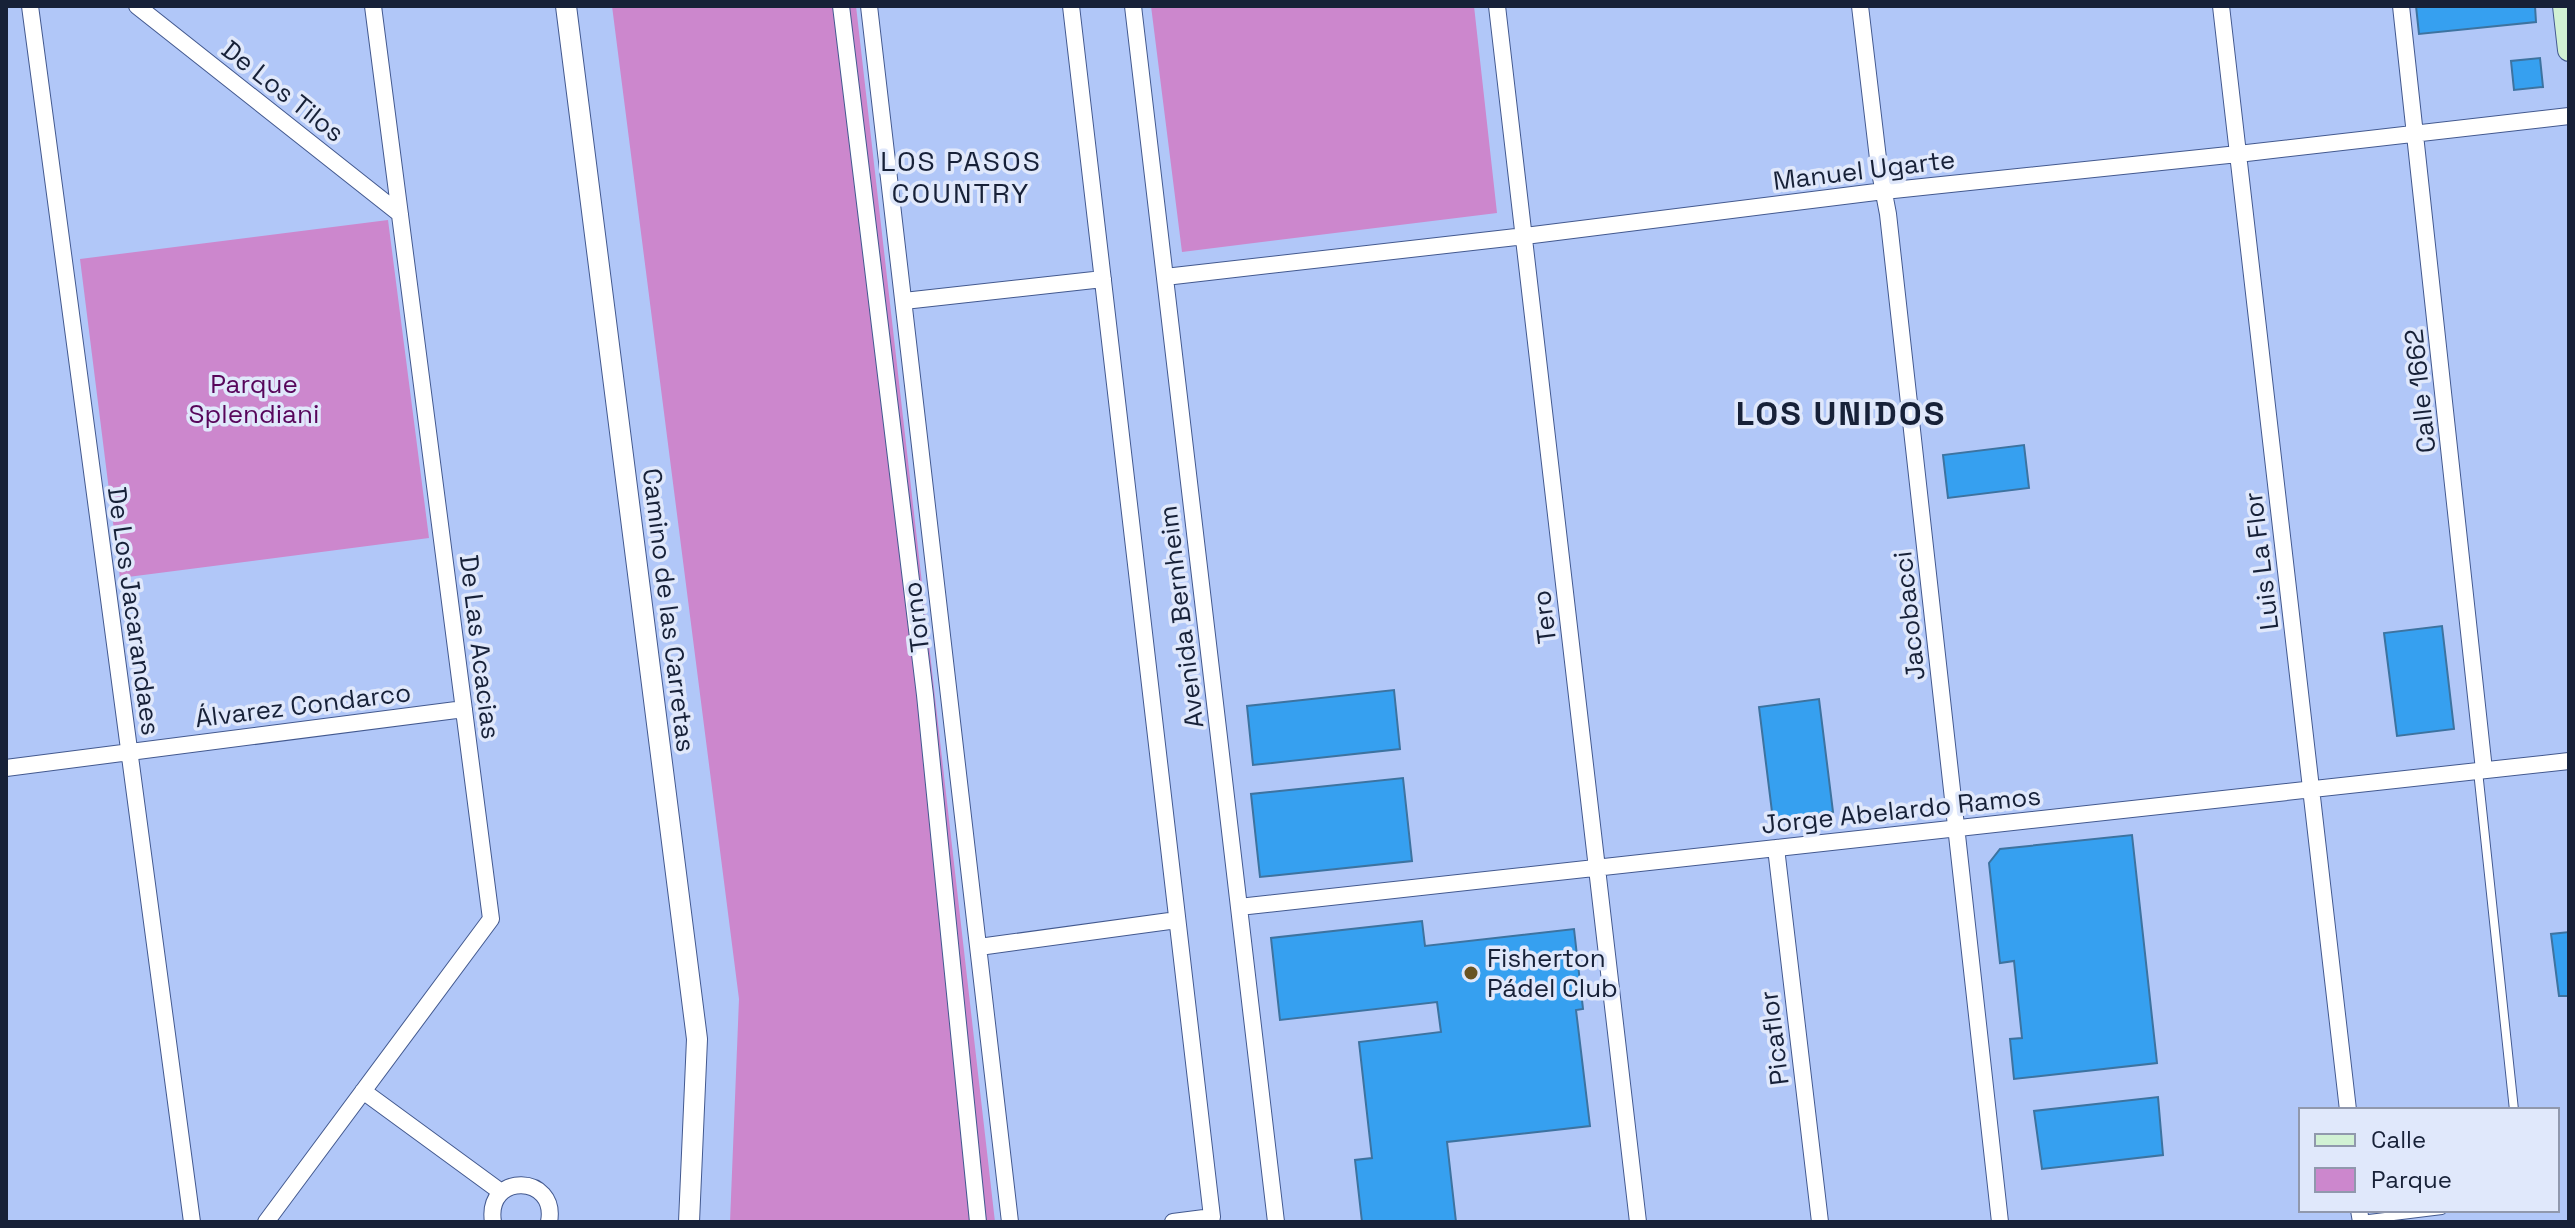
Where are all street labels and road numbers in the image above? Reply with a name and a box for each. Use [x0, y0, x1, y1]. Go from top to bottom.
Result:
street label: De Los Tilos [215, 32, 351, 150]
street label: Manuel Ugarte [1771, 142, 1957, 198]
street label: Calle 1662 [2397, 327, 2443, 455]
street label: Camino de las Carretas [635, 466, 703, 754]
street label: De Los Jacarandaes [100, 485, 168, 737]
street label: Luis La Flor [2236, 490, 2286, 632]
street label: Avenida Bernheim [1150, 504, 1212, 730]
street label: Jacobacci [1885, 550, 1933, 682]
street label: De Las Acacias [452, 553, 508, 741]
street label: Torno [895, 580, 937, 654]
street label: Tero [1524, 588, 1564, 646]
street label: Álvarez Condarco [193, 675, 413, 735]
street label: Jorge Abelardo Ramos [1760, 778, 2042, 842]
street label: Picaflor [1751, 989, 1797, 1087]

